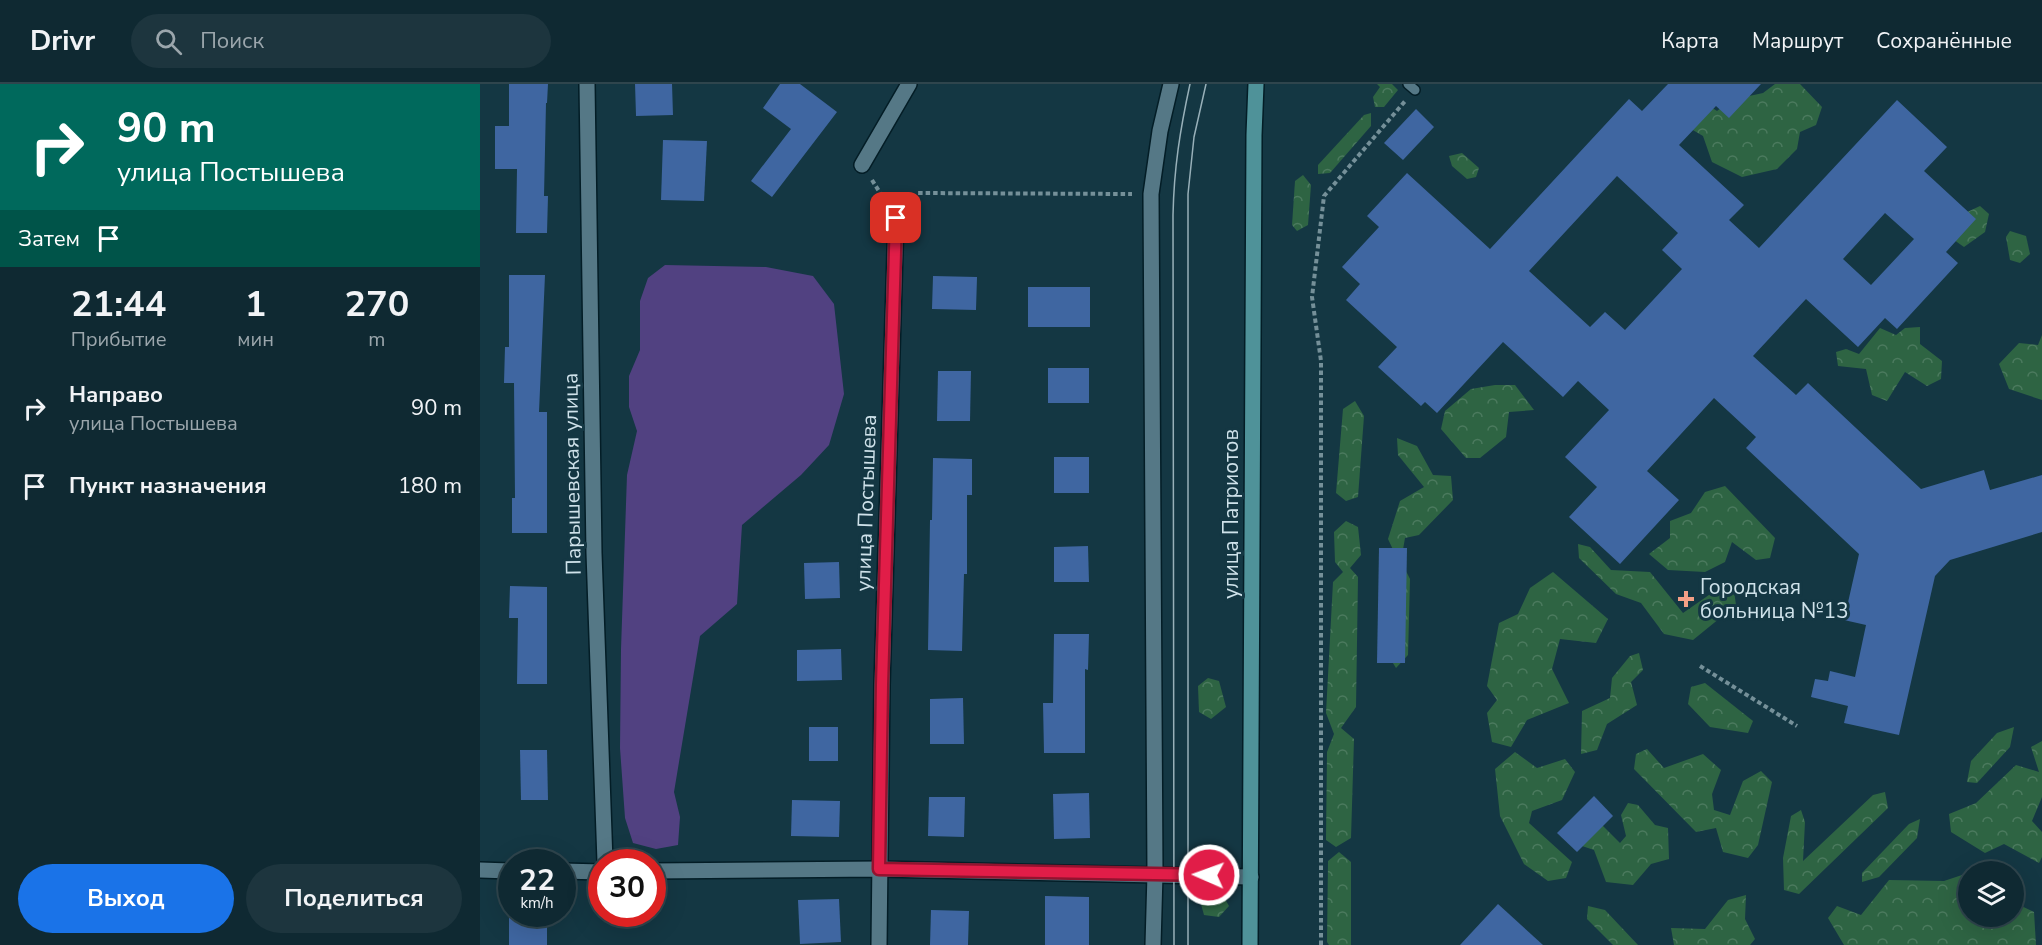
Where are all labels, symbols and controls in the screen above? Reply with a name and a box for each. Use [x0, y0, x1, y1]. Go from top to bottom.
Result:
search box [131, 14, 551, 68]
text: Drivr [30, 22, 95, 60]
icon: search [152, 25, 185, 58]
text: Поиск [200, 26, 264, 56]
text: Карта [1661, 27, 1719, 55]
text: Маршрут [1752, 27, 1843, 55]
text: Сохранённые [1876, 27, 2012, 55]
text: 90 m [117, 100, 216, 157]
icon: right [18, 108, 96, 186]
text: улица Постышева [117, 154, 345, 191]
pin [870, 192, 921, 243]
icon: arrive [879, 201, 912, 234]
icon: arrive [92, 222, 125, 255]
text: Затем [18, 224, 80, 254]
text: 21:44 [71, 280, 166, 329]
text: 1 [245, 280, 266, 329]
text: 270 [345, 280, 409, 329]
text: Прибытие [71, 326, 167, 353]
text: мин [237, 326, 274, 353]
text: m [368, 326, 385, 353]
street label: Парышевская улица [556, 373, 588, 575]
text: Направо [69, 380, 163, 410]
icon: right [18, 392, 51, 425]
text: 90 m [411, 393, 462, 423]
text: улица Постышева [69, 410, 238, 437]
street label: улица Постышева [849, 414, 883, 592]
street label: улица Патриотов [1217, 429, 1245, 599]
icon: arrive [18, 470, 51, 503]
text: Пункт назначения [69, 471, 267, 501]
text: 180 m [398, 471, 462, 501]
place label: Городская больница №13 [1700, 573, 1849, 625]
marker: Городская больница №13 [1677, 590, 1695, 608]
position arrow [1177, 843, 1241, 907]
speed limit sign: 30 [588, 849, 666, 927]
text: 22 [519, 860, 555, 901]
map controls [1958, 861, 2024, 927]
button: layers [1958, 861, 2024, 927]
button: Выход [18, 864, 234, 933]
button: Поделиться [246, 864, 462, 933]
text: km/h [520, 893, 554, 913]

